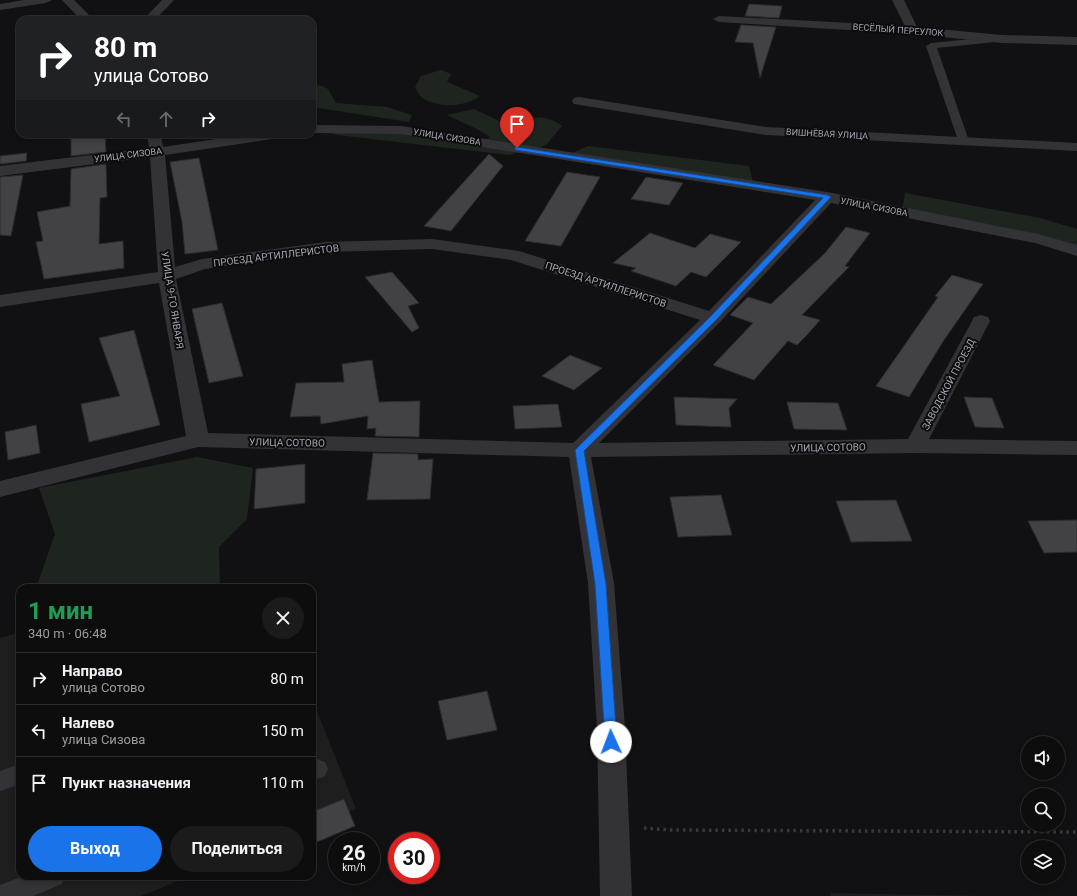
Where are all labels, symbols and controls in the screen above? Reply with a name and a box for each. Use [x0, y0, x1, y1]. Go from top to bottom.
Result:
street label: ВЕСЁЛЫЙ ПЕРЕУЛОК [852, 21, 944, 38]
text: 80 m [94, 31, 157, 64]
icon: right [28, 32, 80, 84]
text: улица Сотово [94, 65, 209, 86]
pin [500, 107, 534, 148]
icon: left [113, 108, 135, 130]
icon: ahead [155, 108, 177, 130]
icon: right [197, 108, 219, 130]
icon: arrive [506, 113, 528, 135]
street label: УЛИЦА СИЗОВА [412, 127, 482, 147]
street label: ВИШНЁВАЯ УЛИЦА [786, 127, 868, 141]
street label: УЛИЦА СИЗОВА [94, 146, 163, 164]
street label: УЛИЦА СИЗОВА [840, 196, 909, 218]
street label: ПРОЕЗД АРТИЛЛЕРИСТОВ [213, 242, 340, 269]
street label: УЛИЦА 9-ГО ЯНВАРЯ [159, 251, 186, 350]
street label: ПРОЕЗД АРТИЛЛЕРИСТОВ [544, 260, 668, 309]
street label: ЗАВОДСКОЙ ПРОЕЗД [919, 336, 977, 432]
street label: УЛИЦА СОТОВО [249, 436, 325, 449]
street label: УЛИЦА СОТОВО [790, 441, 866, 454]
text: 1 мин [28, 597, 93, 625]
button: close [262, 597, 304, 639]
text: 340 m · 06:48 [28, 626, 107, 641]
text: Направо [62, 662, 123, 680]
icon: right [28, 668, 50, 690]
text: 80 m [270, 670, 304, 688]
text: улица Сотово [62, 680, 145, 695]
text: Налево [62, 714, 114, 732]
icon: left [28, 720, 50, 742]
position arrow [590, 721, 632, 763]
text: 150 m [262, 722, 304, 740]
text: улица Сизова [62, 732, 145, 747]
map controls [1021, 736, 1065, 884]
button: sound [1021, 736, 1065, 780]
icon: arrive [28, 772, 50, 794]
text: Пункт назначения [62, 774, 191, 792]
text: 110 m [262, 774, 304, 792]
button: search [1021, 788, 1065, 832]
button: Выход [28, 826, 162, 872]
button: Поделиться [170, 826, 304, 872]
speed limit sign: 30 [388, 832, 440, 884]
button: layers [1021, 840, 1065, 884]
text: 26 [343, 841, 365, 865]
text: km/h [342, 862, 366, 873]

